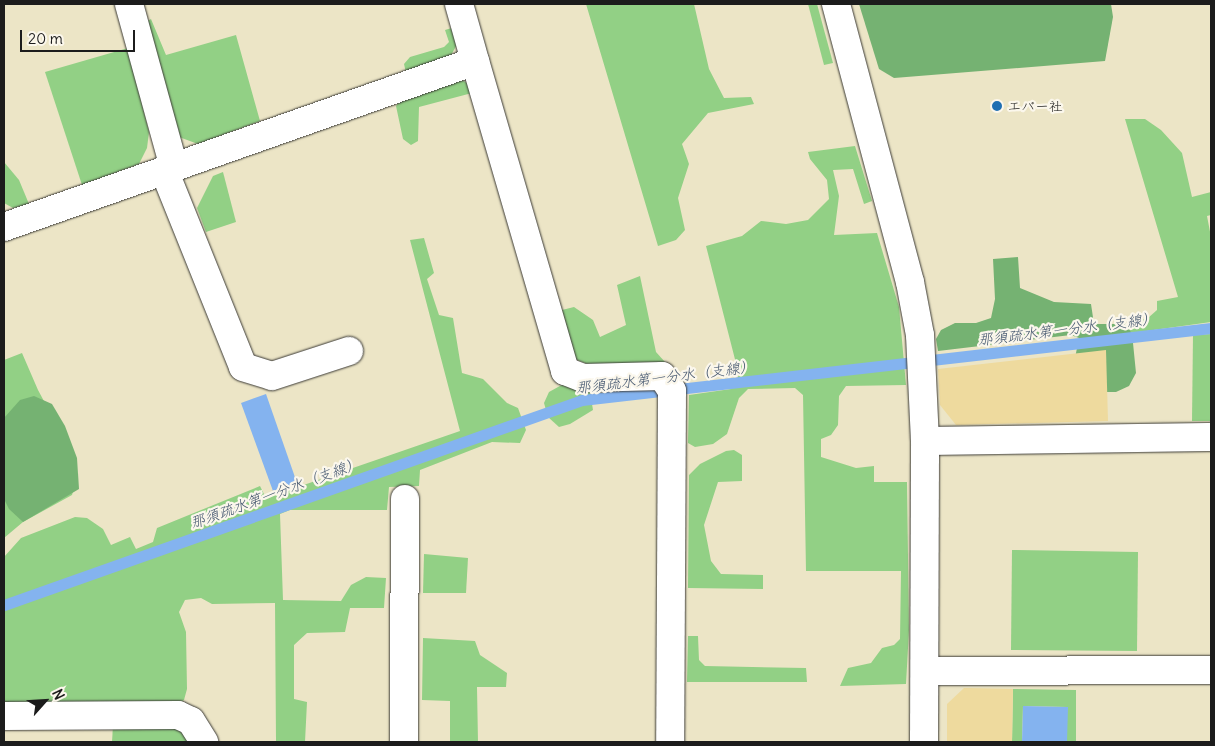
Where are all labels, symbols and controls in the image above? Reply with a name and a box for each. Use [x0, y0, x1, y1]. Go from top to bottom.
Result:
scale bar [22, 20, 138, 52]
text: 20 m [28, 29, 63, 48]
place label: エバー社 [1007, 98, 1063, 114]
marker: エバー社 [991, 100, 1003, 112]
water label: 那須疏水第一分水（支線） [977, 309, 1157, 349]
water label: 那須疏水第一分水（支線） [575, 357, 755, 397]
water label: 那須疏水第一分水（支線） [187, 454, 363, 532]
north arrow [20, 676, 70, 726]
text: N [48, 686, 69, 703]

